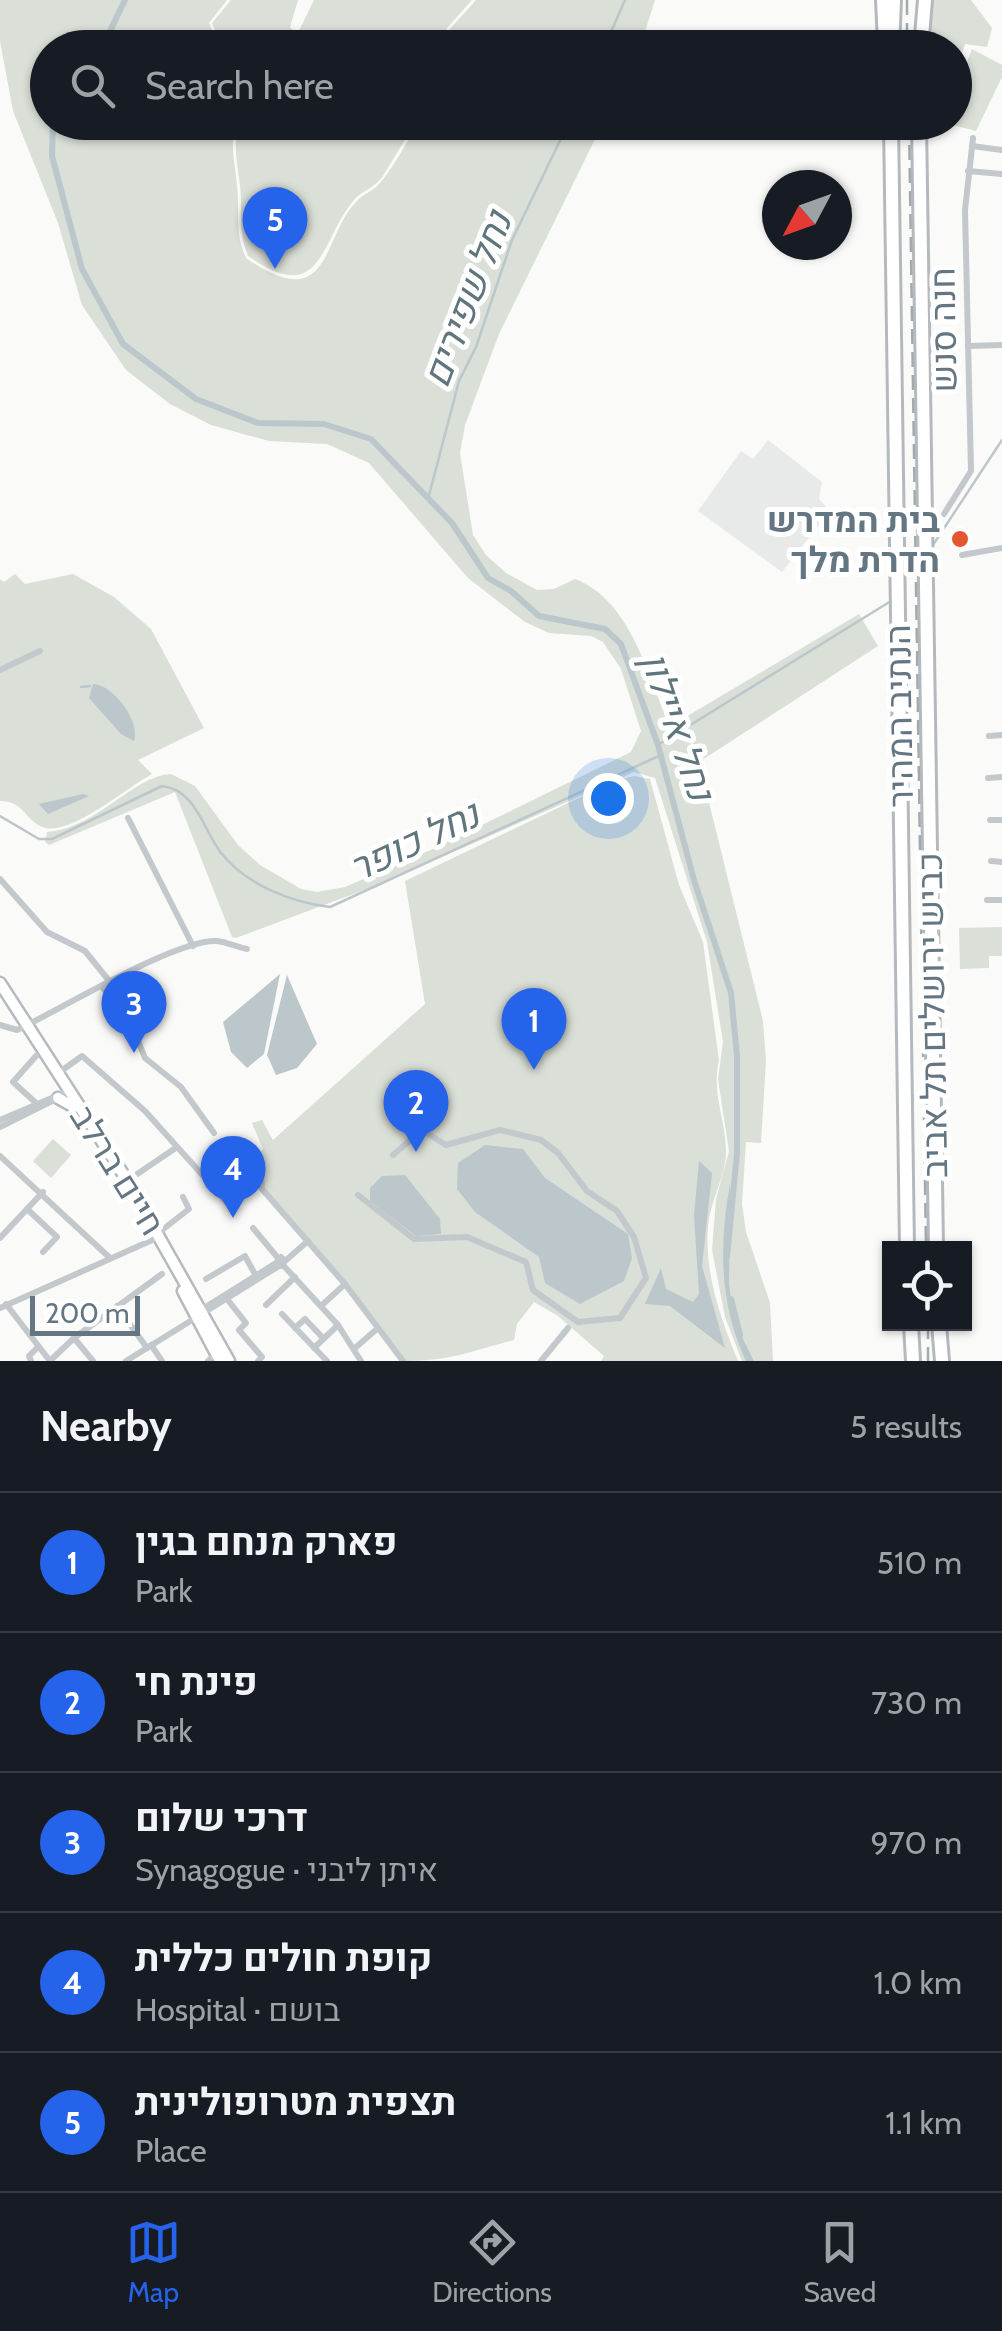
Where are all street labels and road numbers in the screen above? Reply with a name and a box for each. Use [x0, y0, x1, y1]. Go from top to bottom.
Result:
street label: חנה סנש [920, 267, 966, 393]
street label: הנתיב המהיר [876, 624, 922, 808]
street label: כביש ירושלים תל אביב [908, 852, 956, 1178]
street label: חיים ברלב [61, 1097, 175, 1243]

